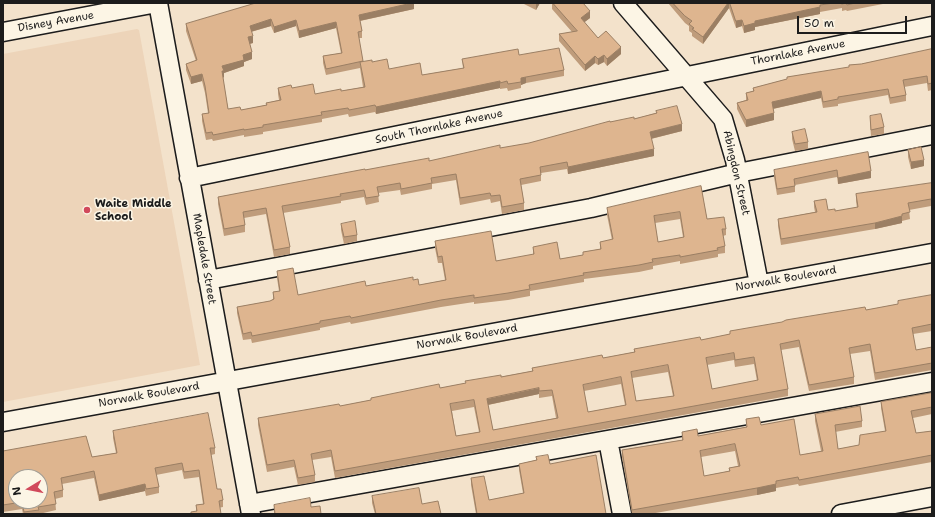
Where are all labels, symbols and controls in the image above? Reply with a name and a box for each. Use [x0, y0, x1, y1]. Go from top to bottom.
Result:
scale bar [799, 8, 909, 34]
street label: Disney Avenue [17, 9, 95, 35]
text: 50 m [804, 15, 834, 31]
street label: Thornlake Avenue [750, 37, 846, 69]
street label: South Thornlake Avenue [374, 107, 504, 147]
street label: Abingdon Street [720, 129, 752, 217]
place label: Waite Middle School [95, 197, 172, 223]
marker: Waite Middle School [82, 205, 92, 215]
street label: Mapledale Street [189, 212, 219, 306]
street label: Norwalk Boulevard [734, 264, 838, 294]
street label: Norwalk Boulevard [415, 322, 519, 352]
street label: Norwalk Boulevard [97, 380, 201, 410]
north arrow [8, 469, 48, 509]
text: N [9, 485, 25, 497]

